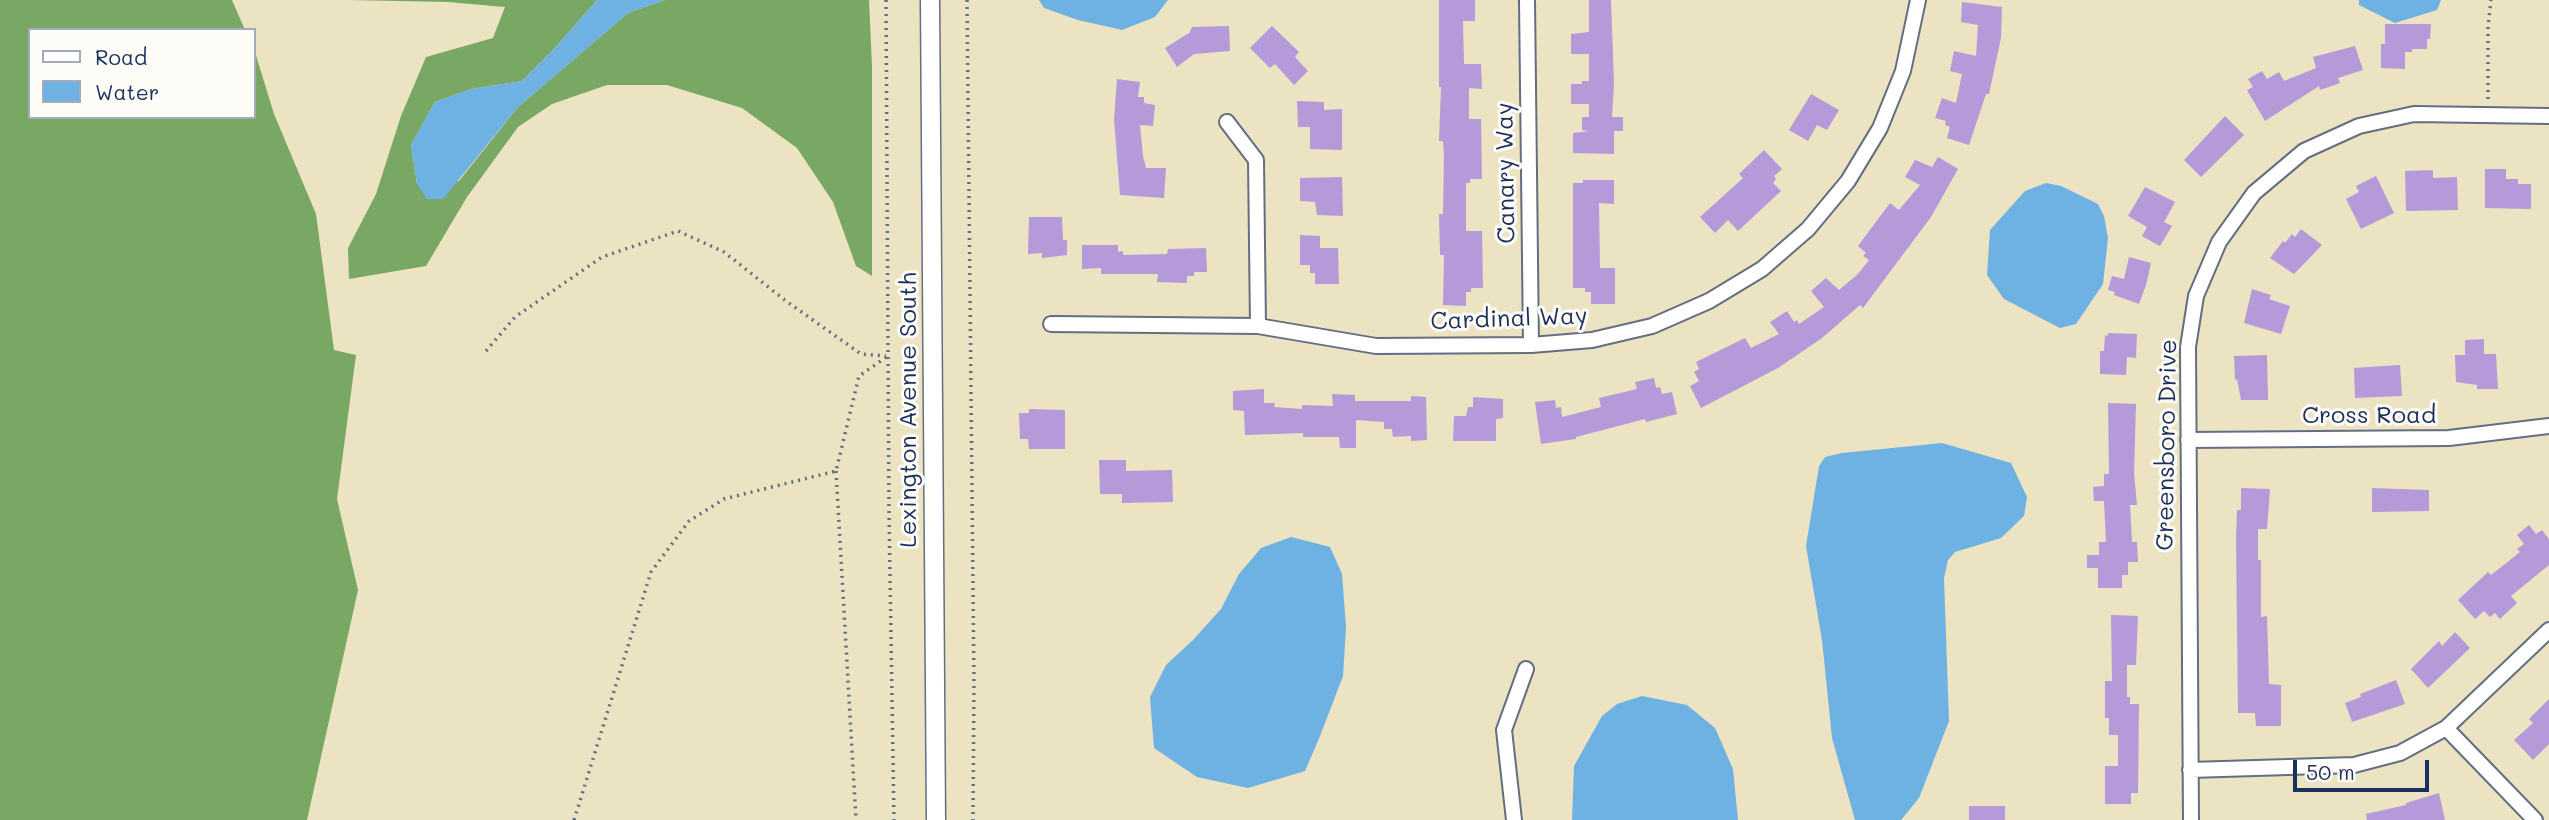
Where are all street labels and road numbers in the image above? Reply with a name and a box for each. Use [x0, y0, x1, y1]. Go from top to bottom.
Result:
street label: Canary Way [1490, 102, 1522, 244]
street label: Lexington Avenue South [895, 272, 923, 548]
street label: Cardinal Way [1430, 302, 1588, 336]
street label: Greensboro Drive [2151, 339, 2183, 551]
street label: Cross Road [2302, 402, 2436, 430]

